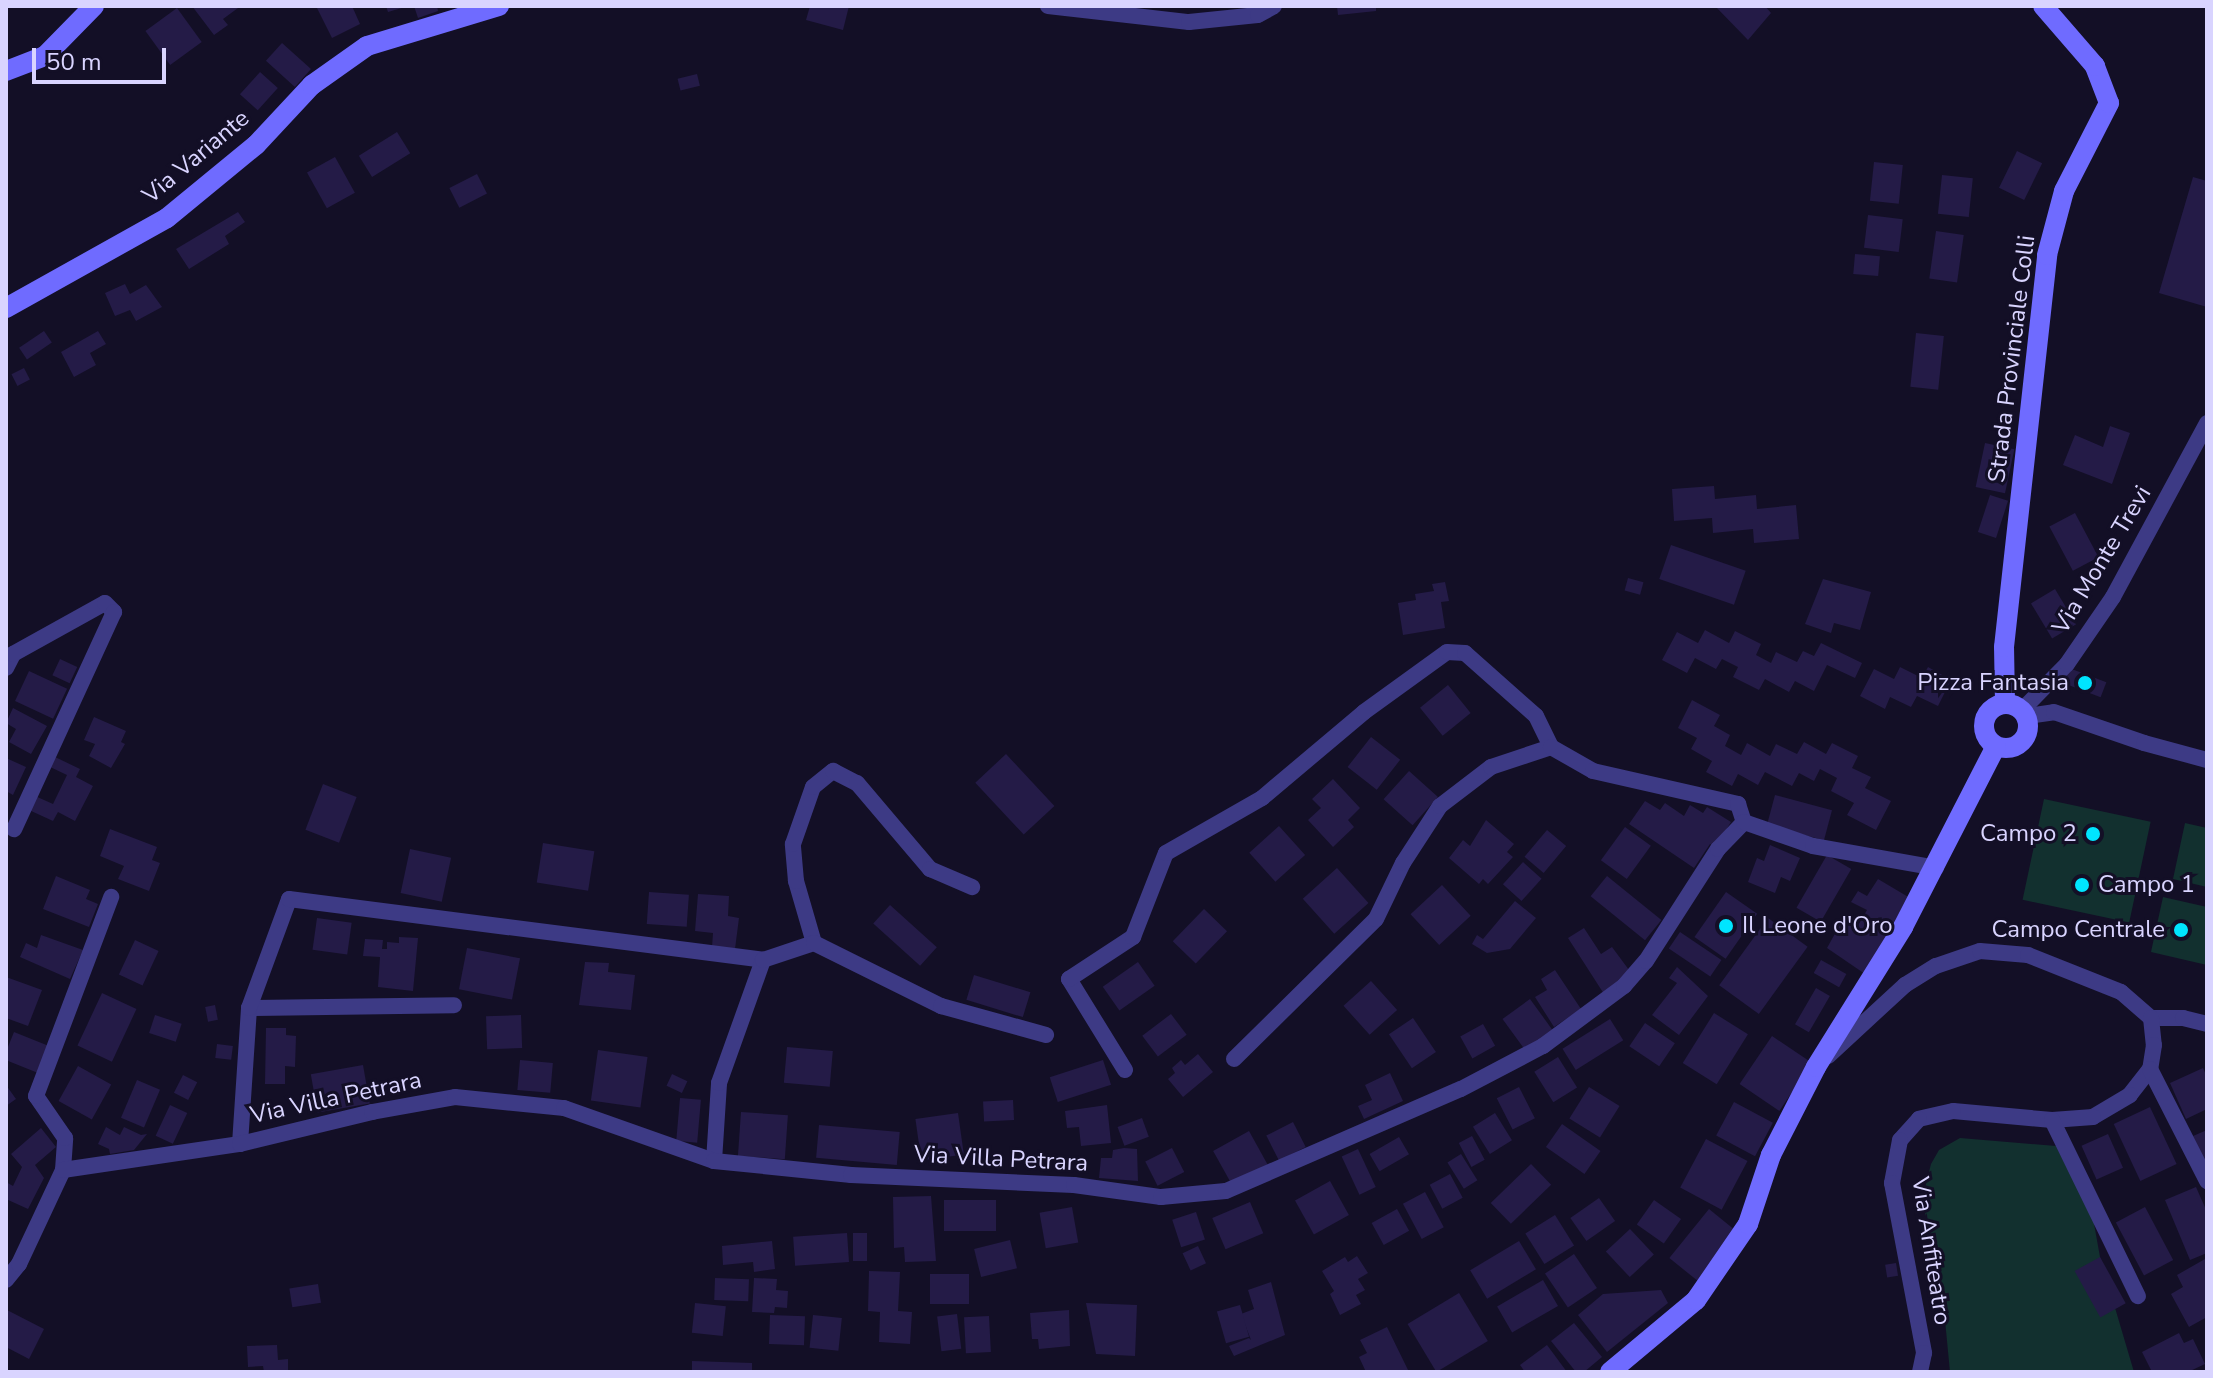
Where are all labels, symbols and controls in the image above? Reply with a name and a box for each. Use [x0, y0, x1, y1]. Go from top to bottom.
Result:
scale bar [36, 32, 170, 82]
text: 50 m [46, 46, 102, 78]
street label: Via Variante [137, 104, 255, 210]
street label: Strada Provinciale Colli [1983, 234, 2041, 484]
street label: Via Monte Trevi [2047, 481, 2157, 639]
place label: Pizza Fantasia [1917, 669, 2069, 697]
marker: Pizza Fantasia [2076, 674, 2094, 692]
place label: Campo 2 [1980, 820, 2077, 848]
marker: Campo 2 [2084, 825, 2102, 843]
place label: Campo 1 [2098, 871, 2195, 899]
marker: Campo 1 [2073, 876, 2091, 894]
place label: Il Leone d'Oro [1742, 912, 1892, 940]
place label: Campo Centrale [1991, 916, 2165, 944]
marker: Il Leone d'Oro [1717, 917, 1735, 935]
marker: Campo Centrale [2172, 921, 2190, 939]
street label: Via Villa Petrara [248, 1066, 424, 1130]
street label: Via Villa Petrara [913, 1140, 1089, 1178]
street label: Via Anfiteatro [1905, 1175, 1957, 1327]

